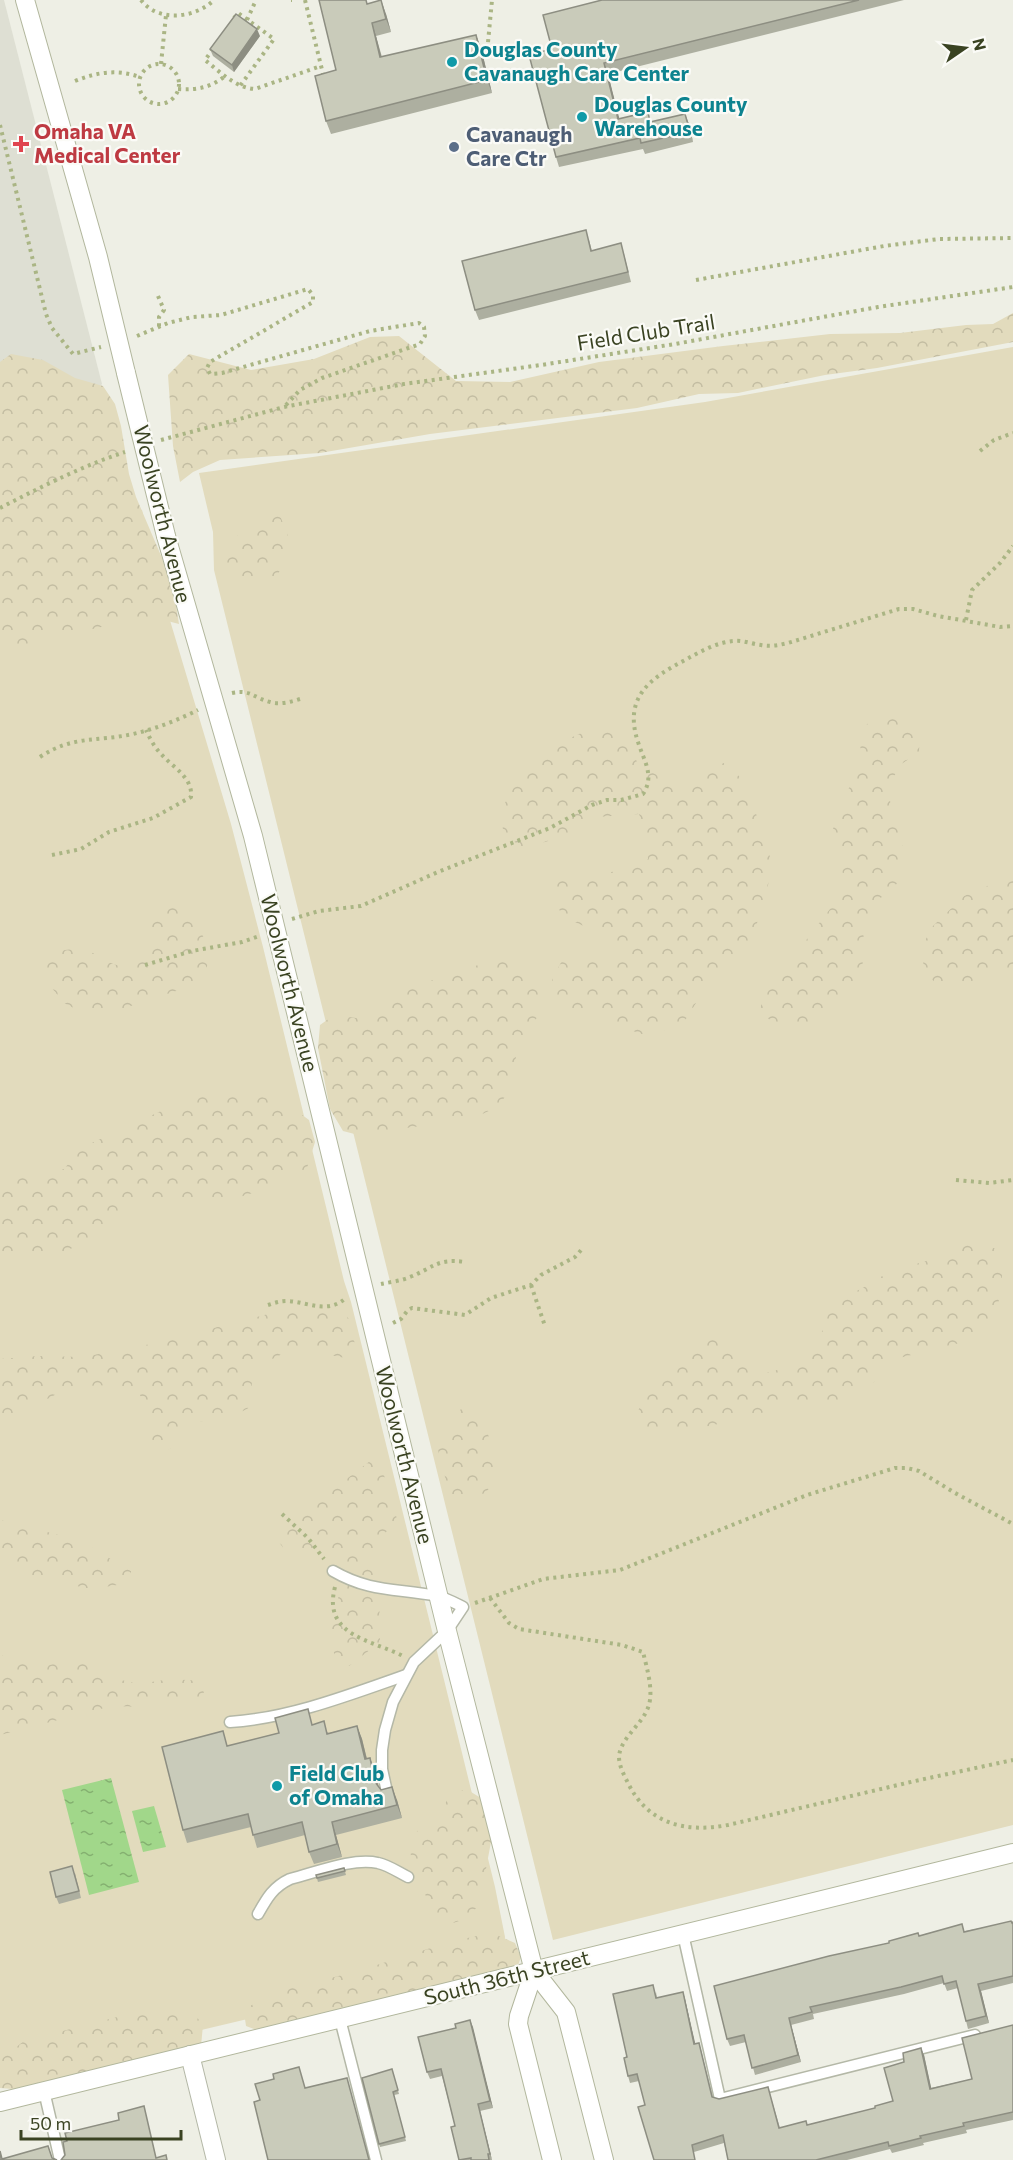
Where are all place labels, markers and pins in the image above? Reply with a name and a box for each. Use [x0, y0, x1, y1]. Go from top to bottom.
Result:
place label: Douglas County Cavanaugh Care Center [464, 36, 690, 85]
marker: Douglas County Cavanaugh Care Center [445, 55, 459, 69]
place label: Douglas County Warehouse [594, 91, 748, 140]
marker: Douglas County Warehouse [575, 110, 589, 124]
place label: Omaha VA Medical Center [34, 118, 181, 167]
place label: Cavanaugh Care Ctr [466, 121, 572, 170]
marker: Omaha VA Medical Center [12, 135, 30, 153]
marker: Cavanaugh Care Ctr [447, 140, 461, 154]
place label: Field Club of Omaha [289, 1760, 385, 1809]
marker: Field Club of Omaha [270, 1779, 284, 1793]

